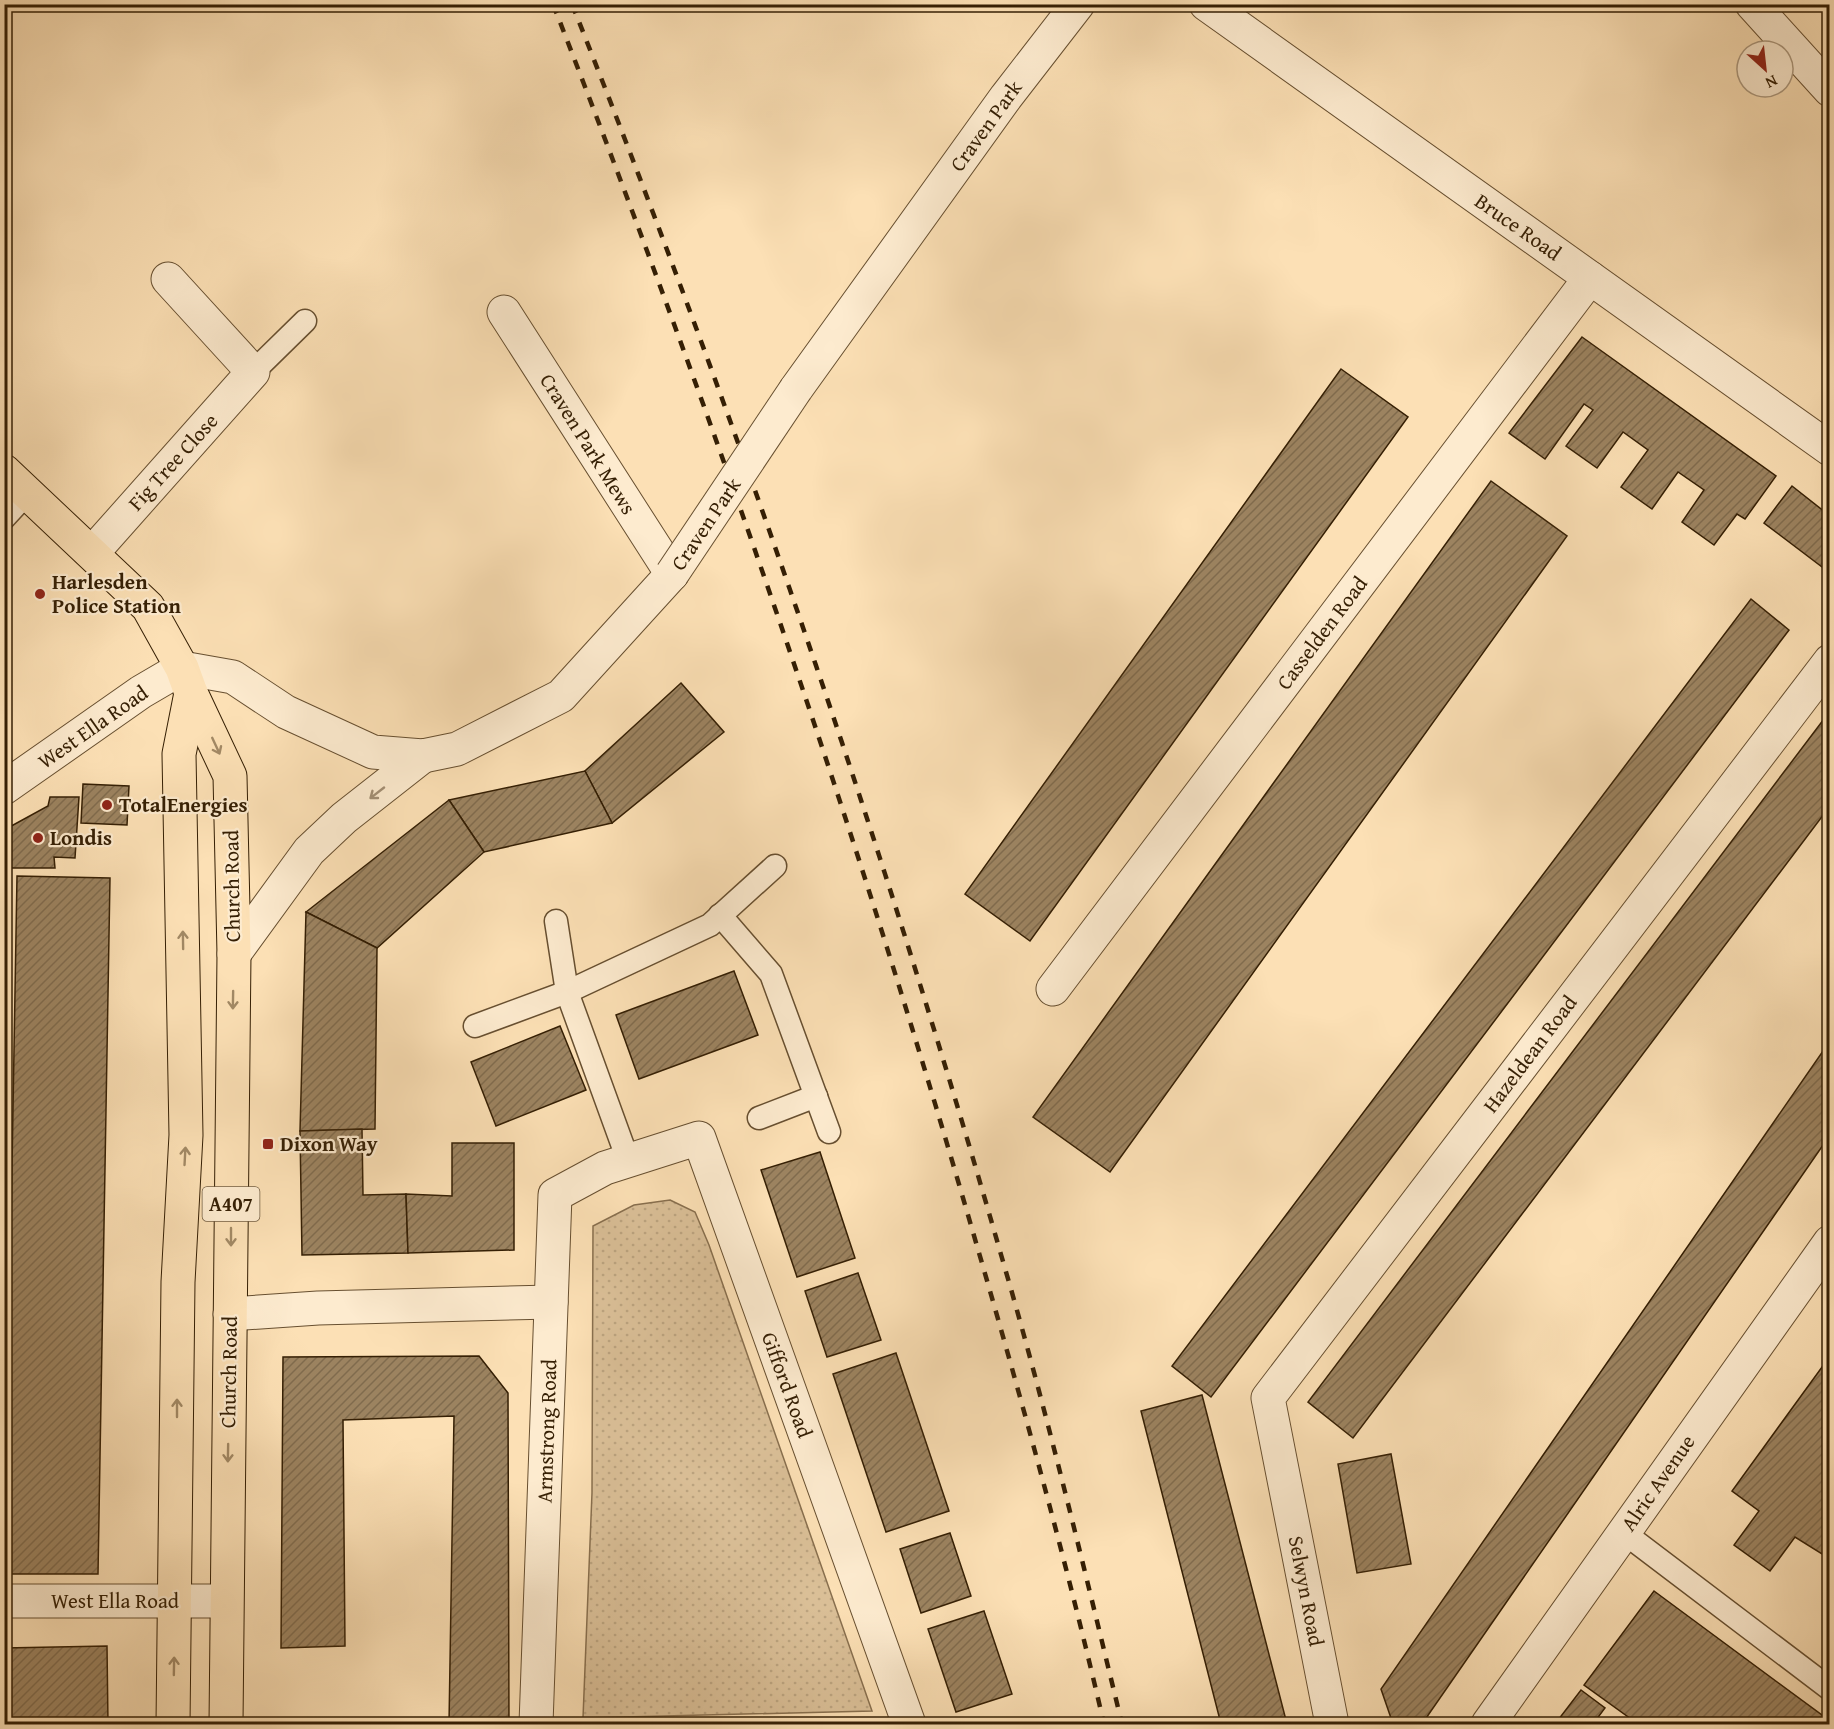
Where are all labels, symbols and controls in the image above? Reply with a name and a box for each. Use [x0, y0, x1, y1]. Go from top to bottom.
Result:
north arrow [1735, 39, 1795, 99]
text: N [1761, 69, 1782, 96]
street label: Craven Park [942, 73, 1030, 178]
street label: Bruce Road [1469, 185, 1569, 268]
street label: Craven Park Mews [533, 367, 644, 520]
street label: Fig Tree Close [120, 406, 225, 517]
street label: Craven Park [663, 471, 748, 576]
place label: Harlesden Police Station [52, 566, 181, 621]
street label: Casselden Road [1269, 569, 1375, 696]
marker: Harlesden Police Station [33, 587, 47, 601]
street label: West Ella Road [31, 677, 155, 776]
one-way arrow [210, 736, 222, 754]
one-way arrow [369, 786, 385, 799]
place label: TotalEnergies [119, 789, 248, 820]
marker: TotalEnergies [100, 798, 114, 812]
place label: Londis [50, 822, 112, 853]
street label: Church Road [215, 829, 248, 942]
marker: Londis [31, 831, 45, 845]
one-way arrow [177, 931, 188, 951]
street label: Hazeldean Road [1475, 988, 1585, 1119]
one-way arrow [227, 990, 239, 1010]
place label: Dixon Way [280, 1128, 378, 1159]
marker: Dixon Way [261, 1137, 275, 1151]
one-way arrow [179, 1147, 190, 1166]
road number: A407 [202, 1187, 260, 1221]
one-way arrow [225, 1227, 236, 1247]
street label: Church Road [212, 1315, 245, 1428]
street label: Gifford Road [754, 1328, 821, 1443]
street label: Armstrong Road [528, 1358, 565, 1504]
one-way arrow [171, 1399, 183, 1419]
street label: Alric Avenue [1613, 1428, 1702, 1537]
one-way arrow [222, 1443, 234, 1463]
street label: Selwyn Road [1281, 1533, 1333, 1649]
street label: West Ella Road [51, 1585, 180, 1616]
one-way arrow [169, 1657, 180, 1677]

